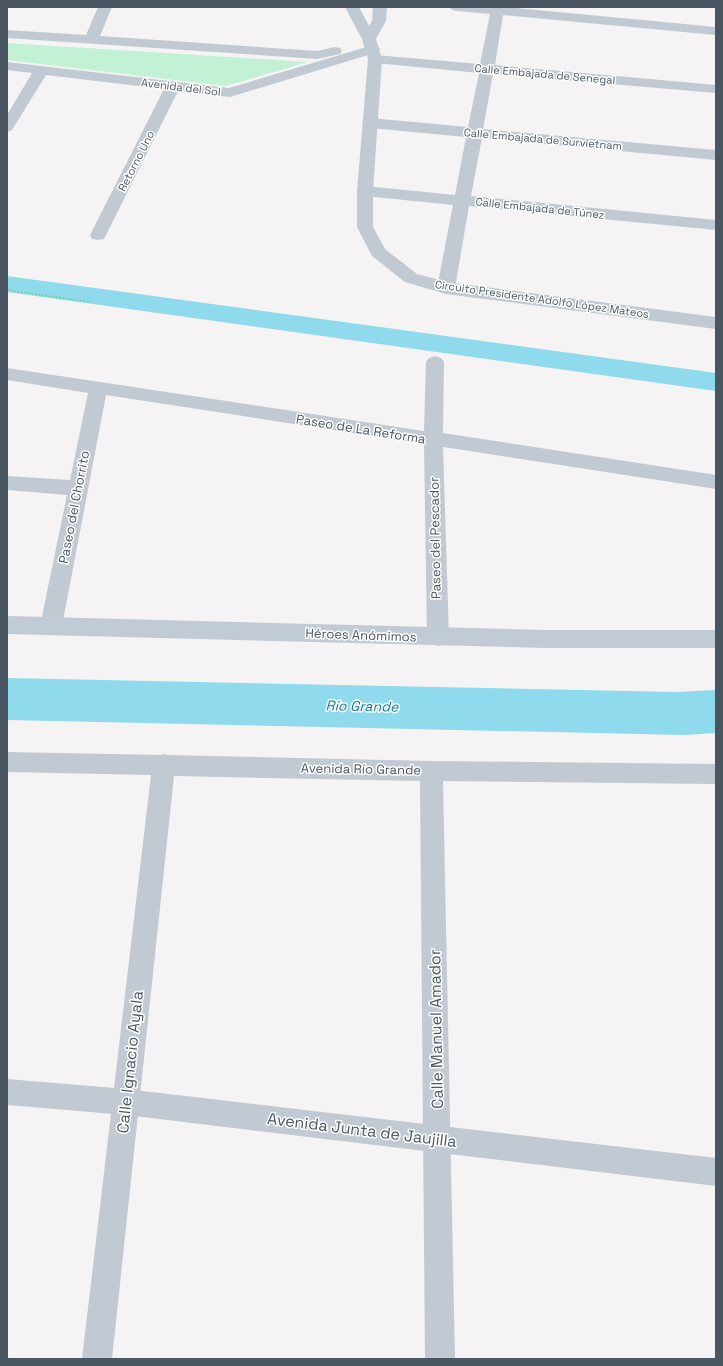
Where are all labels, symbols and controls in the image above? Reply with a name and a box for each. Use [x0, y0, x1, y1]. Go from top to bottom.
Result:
street label: Calle Embajada de Senegal [474, 61, 616, 87]
street label: Avenida del Sol [140, 75, 222, 99]
street label: Calle Embajada de Survietnam [463, 125, 623, 153]
street label: Retorno Uno [115, 128, 157, 194]
street label: Calle Embajada de Túnez [475, 194, 605, 222]
street label: Circuito Presidente Adolfo López Mateos [434, 277, 650, 321]
street label: Paseo de La Reforma [295, 410, 428, 448]
street label: Paseo del Chorrito [55, 449, 93, 565]
street label: Paseo del Pescador [425, 477, 445, 599]
street label: Héroes Anómimos [305, 625, 417, 645]
water label: Río Grande [325, 696, 399, 716]
street label: Avenida Río Grande [301, 759, 421, 779]
street label: Calle Manuel Amador [424, 949, 448, 1109]
street label: Calle Ignacio Ayala [112, 990, 148, 1134]
street label: Avenida Junta de Jaujilla [266, 1108, 458, 1152]

